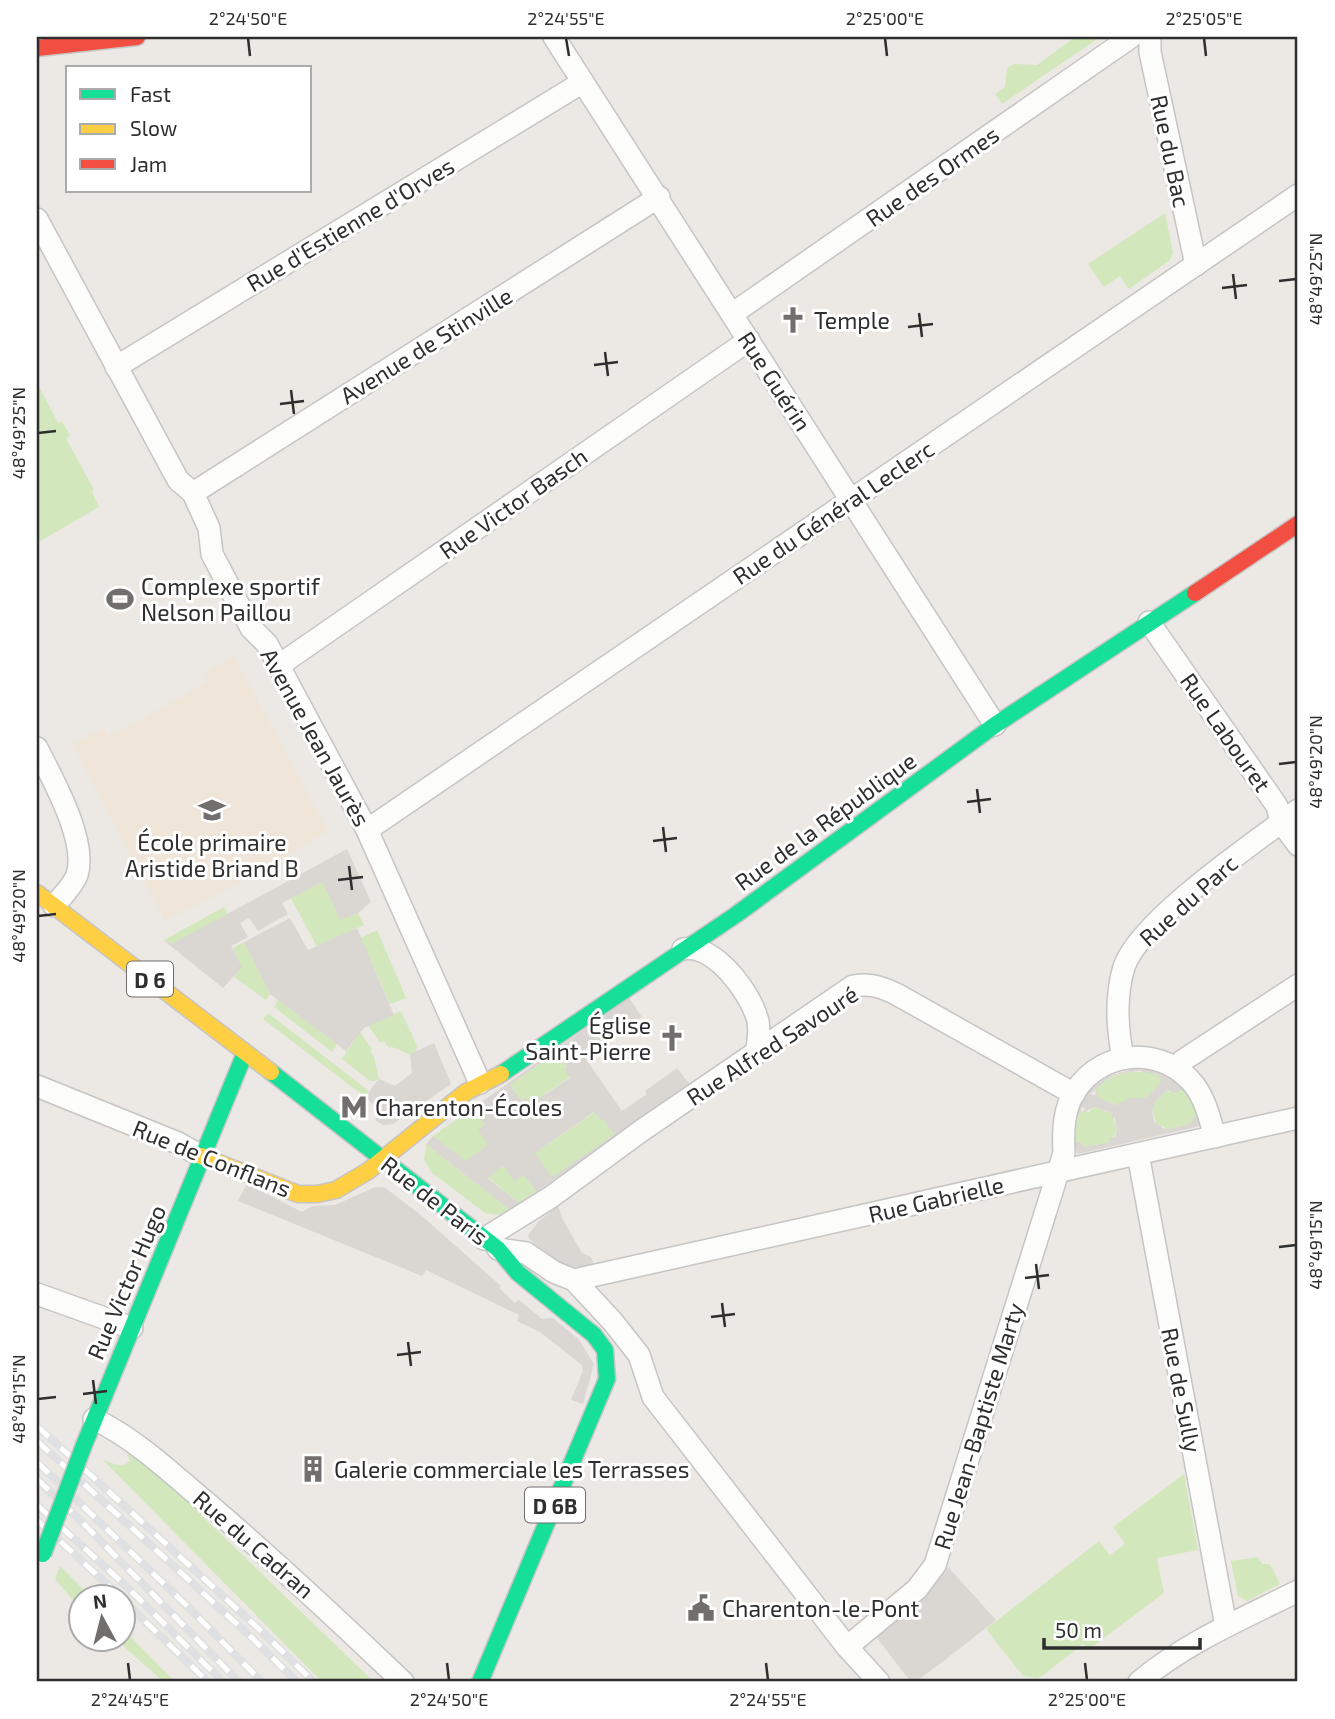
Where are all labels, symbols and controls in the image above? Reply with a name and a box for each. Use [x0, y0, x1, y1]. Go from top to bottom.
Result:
text: 2°24'50"E [209, 7, 287, 29]
text: 2°24'55"E [527, 7, 605, 29]
text: 2°25'00"E [846, 7, 924, 29]
text: 2°25'05"E [1165, 7, 1243, 29]
legend [66, 66, 312, 192]
text: Fast [130, 81, 171, 106]
street label: Rue du Bac [1145, 92, 1197, 210]
text: Slow [130, 115, 177, 140]
street label: Rue des Ormes [860, 120, 1004, 232]
text: Jam [130, 151, 167, 176]
street label: Rue d'Estienne d'Orves [241, 151, 459, 297]
text: 48°49'25"N [1304, 233, 1326, 325]
street label: Avenue de Stinville [335, 281, 517, 409]
church icon: Temple [778, 305, 808, 335]
place label: Temple [814, 306, 890, 334]
street label: Rue Guérin [732, 326, 818, 436]
text: 48°49'25"N [7, 387, 29, 479]
street label: Rue du Général Leclerc [727, 434, 939, 590]
street label: Rue Victor Basch [434, 442, 592, 564]
place label: Complexe sportif Nelson Paillou [141, 572, 321, 626]
sports icon: Complexe sportif Nelson Paillou [105, 584, 135, 614]
street label: Avenue Jean Jaurès [255, 643, 377, 831]
street label: Rue Labouret [1175, 667, 1277, 797]
text: 48°49'20"N [1304, 715, 1326, 809]
street label: Rue de la République [729, 746, 921, 896]
school or university icon: École primaire Aristide Briand B [197, 795, 227, 825]
place label: École primaire Aristide Briand B [125, 828, 299, 882]
street label: Rue du Parc [1133, 849, 1243, 951]
text: 48°49'20"N [7, 869, 29, 963]
road number: D 6 [127, 962, 173, 996]
street label: Rue Alfred Savouré [681, 979, 863, 1111]
place label: Église Saint-Pierre [525, 1011, 651, 1065]
church icon: Église Saint-Pierre [657, 1023, 687, 1053]
metro station icon: Charenton-Écoles [339, 1092, 369, 1122]
place label: Charenton-Écoles [375, 1093, 562, 1121]
street label: Rue de Conflans [129, 1114, 295, 1202]
street label: Rue de Paris [376, 1150, 494, 1250]
street label: Rue Gabrielle [865, 1170, 1007, 1228]
text: 48°49'15"N [1304, 1200, 1326, 1290]
street label: Rue Victor Hugo [81, 1201, 171, 1363]
street label: Rue Jean-Baptiste Marty [927, 1299, 1029, 1553]
street label: Rue de Sully [1156, 1325, 1208, 1455]
text: 48°49'15"N [7, 1354, 29, 1444]
building icon: Galerie commerciale les Terrasses [298, 1454, 328, 1484]
place label: Galerie commerciale les Terrasses [334, 1455, 689, 1483]
street label: Rue du Cadran [188, 1484, 320, 1604]
road number: D 6B [525, 1488, 585, 1522]
north arrow [66, 1582, 136, 1652]
text: N [92, 1588, 108, 1613]
public building icon: Charenton-le-Pont [686, 1593, 716, 1623]
place label: Charenton-le-Pont [722, 1594, 920, 1622]
scale bar [1044, 1607, 1200, 1651]
text: 50 m [1055, 1617, 1102, 1642]
text: 2°24'45"E [91, 1688, 169, 1710]
text: 2°24'50"E [410, 1688, 488, 1710]
text: 2°24'55"E [729, 1688, 807, 1710]
text: 2°25'00"E [1048, 1688, 1126, 1710]

